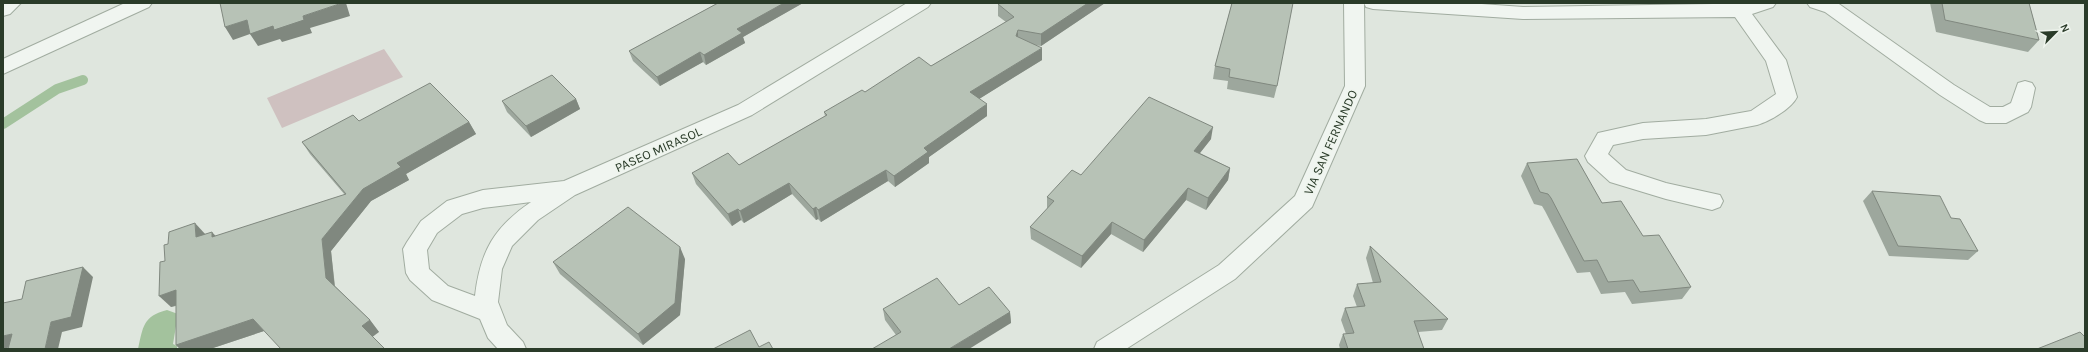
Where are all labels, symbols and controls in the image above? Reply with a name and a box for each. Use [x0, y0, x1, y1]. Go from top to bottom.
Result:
north arrow [2036, 12, 2076, 52]
text: N [2057, 22, 2072, 34]
street label: VIA SAN FERNANDO [1301, 87, 1360, 197]
street label: PASEO MIRASOL [613, 124, 704, 175]

